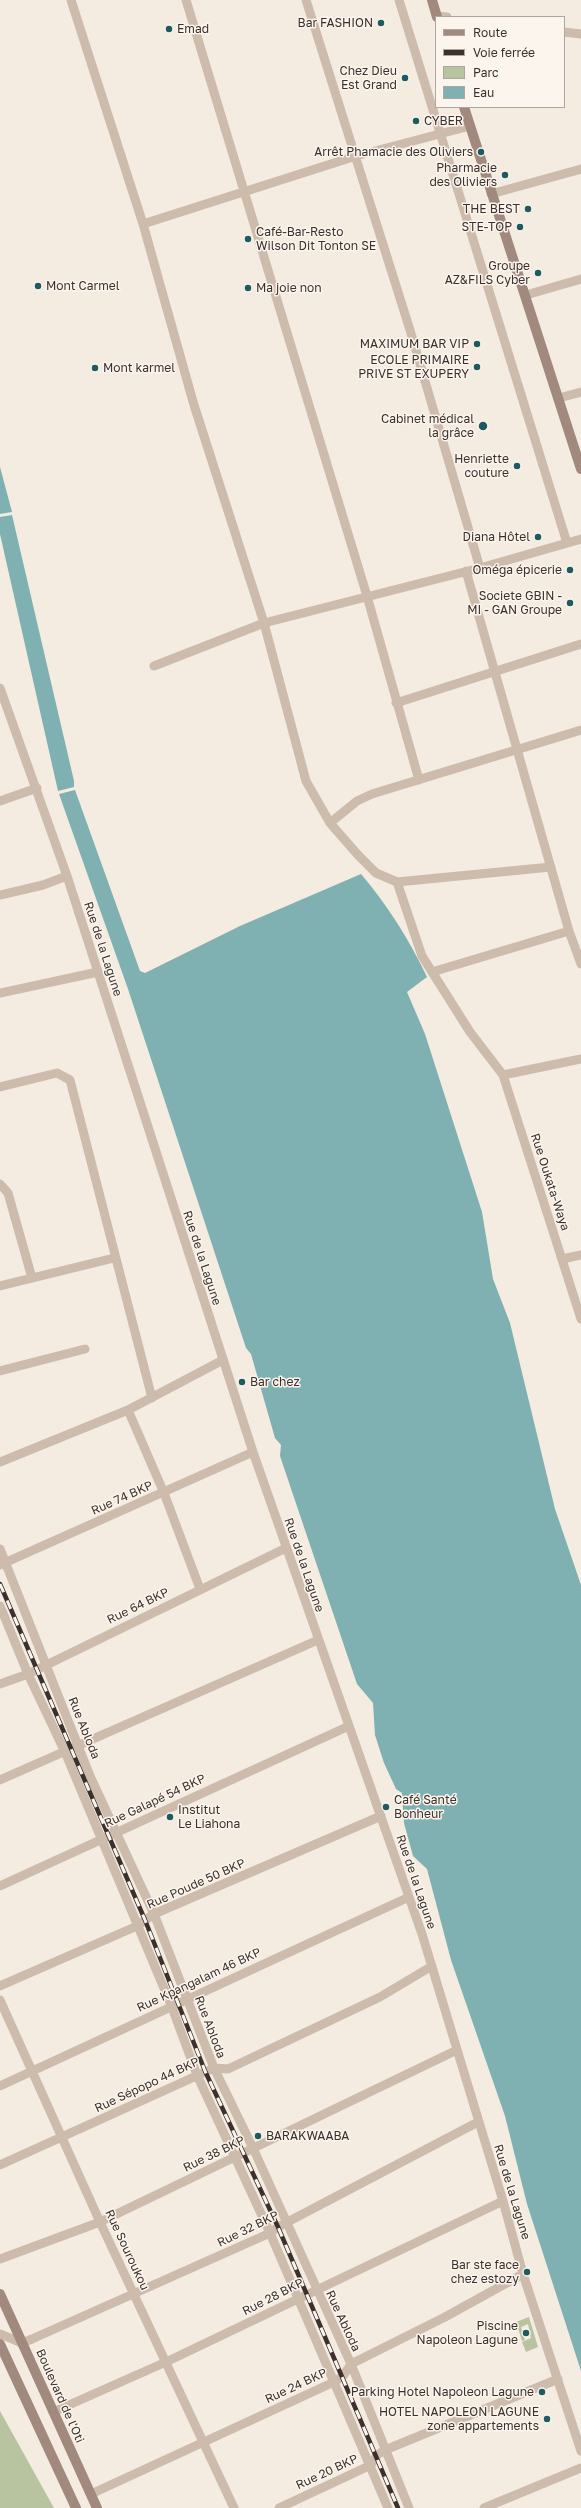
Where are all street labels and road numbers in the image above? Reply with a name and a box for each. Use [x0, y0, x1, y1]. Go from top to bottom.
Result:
street label: Rue de la Lagune [81, 900, 125, 998]
street label: Rue Oukata-Waya [527, 1132, 573, 1232]
street label: Rue de la Lagune [180, 1209, 224, 1307]
street label: Rue 74 BKP [89, 1478, 155, 1518]
street label: Rue de la Lagune [281, 1516, 327, 1614]
street label: Rue 64 BKP [105, 1585, 171, 1627]
street label: Rue Abloda [65, 1695, 103, 1761]
street label: Rue Galapé 54 BKP [102, 1771, 208, 1831]
street label: Rue de la Lagune [393, 1833, 439, 1931]
street label: Rue Poude 50 BKP [145, 1856, 247, 1912]
street label: Rue Kpangalam 46 BKP [135, 1945, 263, 2015]
street label: Rue Abloda [192, 1994, 228, 2060]
street label: Rue Sépopo 44 BKP [92, 2054, 202, 2116]
street label: Rue 38 BKP [181, 2133, 247, 2175]
street label: Rue de la Lagune [491, 2143, 533, 2241]
street label: Rue Souroukou [102, 2207, 152, 2293]
street label: Rue 32 BKP [215, 2208, 281, 2250]
street label: Rue 28 BKP [240, 2275, 306, 2319]
street label: Rue Abloda [323, 2288, 363, 2354]
street label: Boulevard de l'Oti [33, 2347, 87, 2445]
street label: Rue 24 BKP [263, 2365, 329, 2407]
street label: Rue 20 BKP [294, 2451, 360, 2493]

